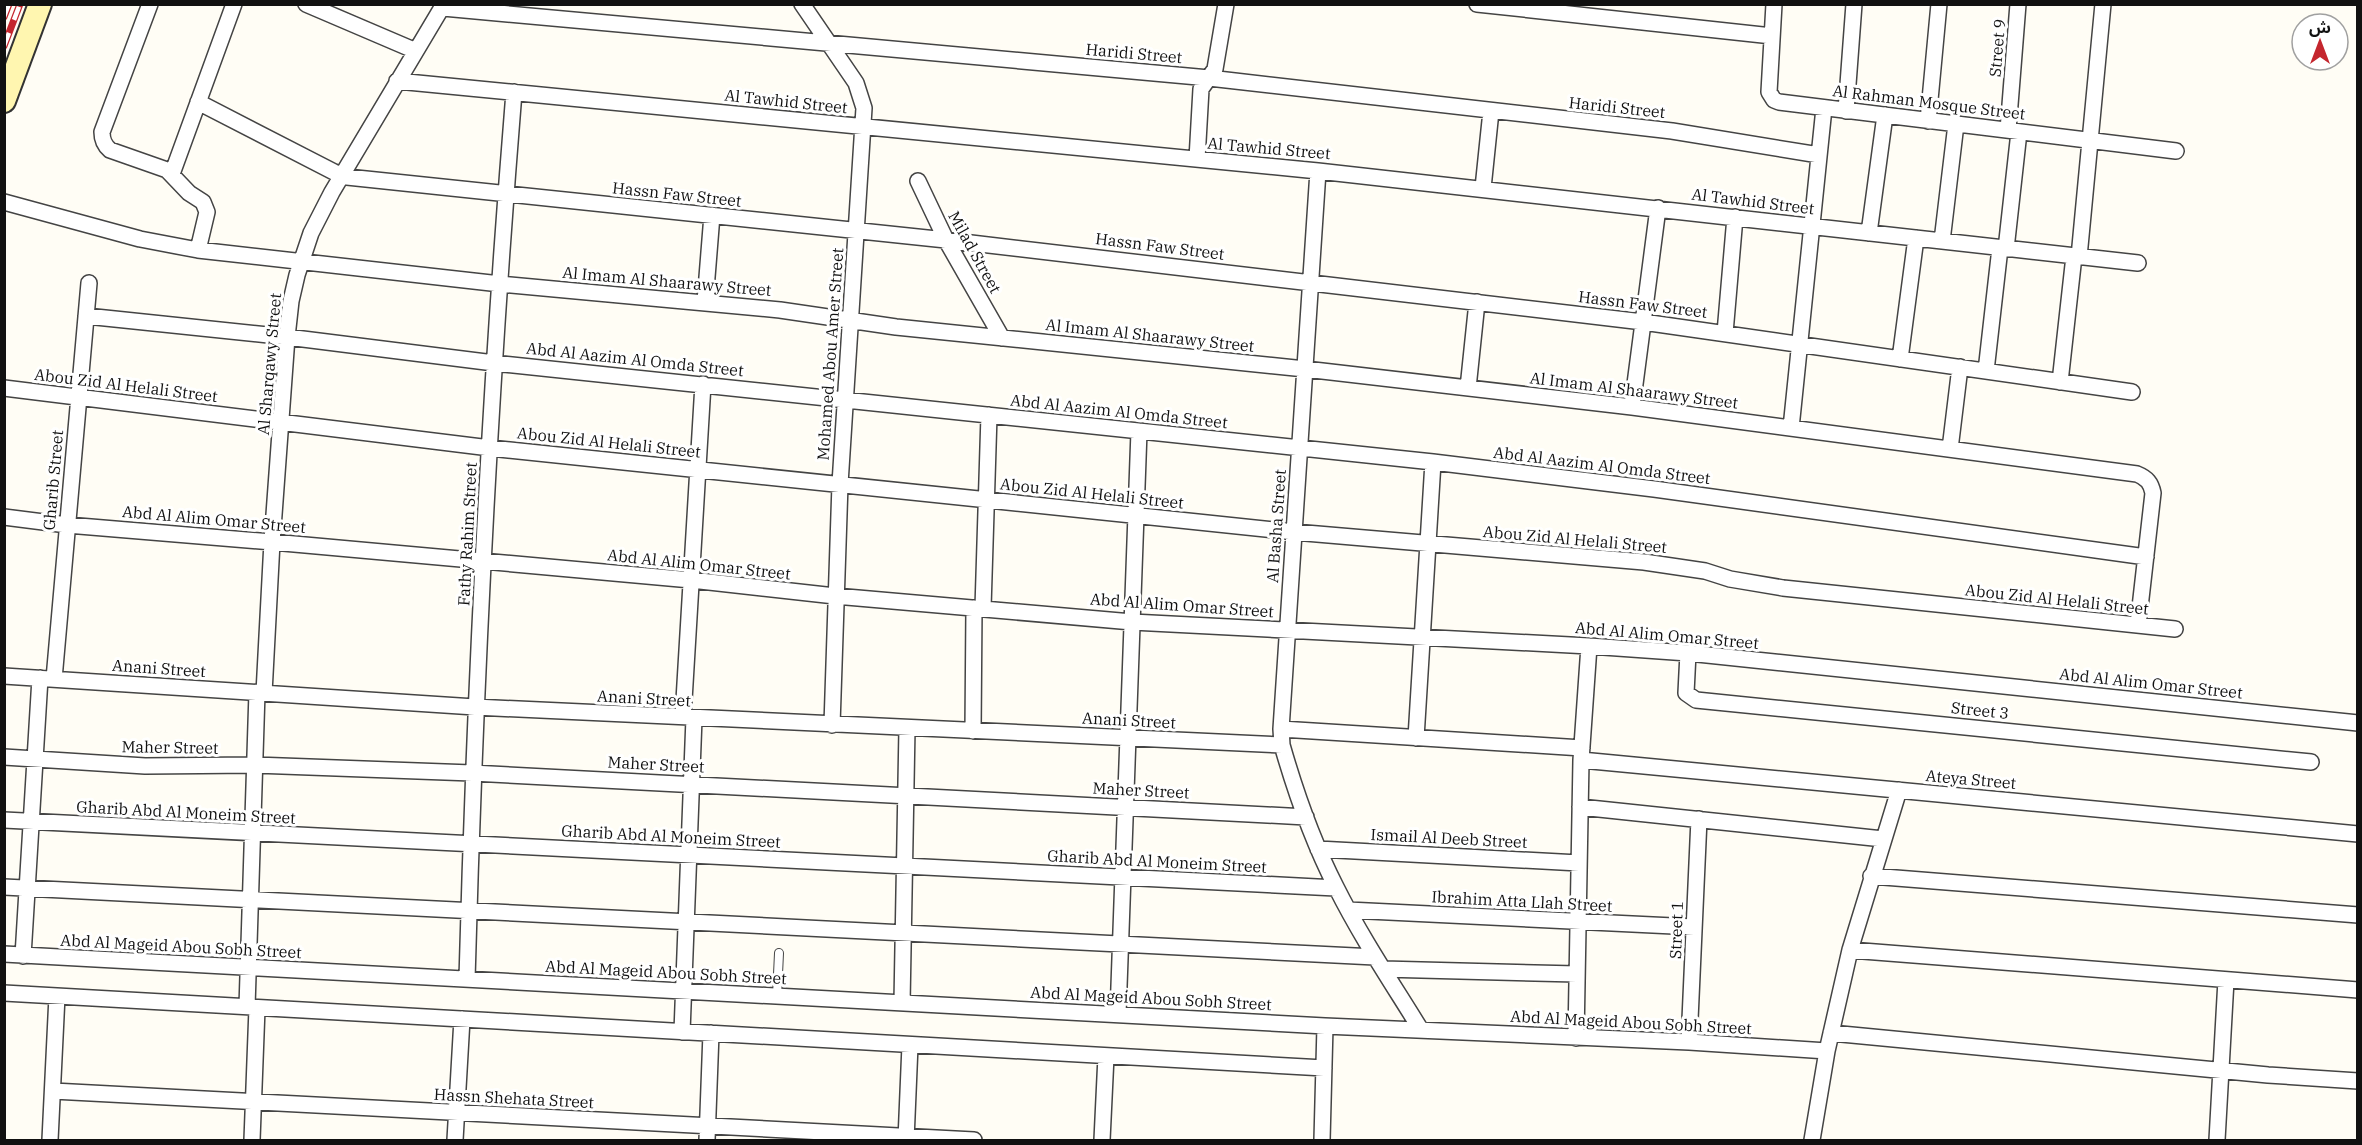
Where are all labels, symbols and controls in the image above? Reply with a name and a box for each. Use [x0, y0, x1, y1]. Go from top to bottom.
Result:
north arrow [2290, 12, 2350, 72]
text: ش [2309, 17, 2331, 37]
street label: Street 9 [1984, 18, 2010, 78]
street label: Haridi Street [1085, 39, 1183, 67]
street label: Al Rahman Mosque Street [1831, 80, 2027, 124]
street label: Al Tawhid Street [724, 85, 849, 117]
street label: Haridi Street [1568, 92, 1667, 122]
street label: Al Tawhid Street [1207, 133, 1332, 163]
street label: Hassn Faw Street [611, 177, 743, 211]
street label: Al Tawhid Street [1690, 184, 1816, 218]
street label: Milad Street [944, 207, 1006, 297]
street label: Hassn Faw Street [1094, 228, 1226, 264]
street label: Mohamed Abou Amer Street [813, 247, 847, 461]
street label: Al Imam Al Shaarawy Street [562, 262, 773, 300]
street label: Hassn Faw Street [1577, 286, 1709, 322]
street label: Al Sharqawy Street [253, 292, 285, 436]
street label: Al Imam Al Shaarawy Street [1045, 314, 1256, 356]
street label: Abd Al Aazim Al Omda Street [525, 338, 745, 380]
street label: Abou Zid Al Helali Street [33, 364, 219, 406]
street label: Al Imam Al Shaarawy Street [1529, 367, 1740, 413]
street label: Abd Al Aazim Al Omda Street [1009, 390, 1229, 432]
street label: Abou Zid Al Helali Street [516, 422, 702, 462]
street label: Gharib Street [39, 429, 67, 531]
street label: Abd Al Aazim Al Omda Street [1492, 442, 1712, 488]
street label: Fathy Rahim Street [453, 461, 481, 606]
street label: Al Basha Street [1262, 468, 1290, 584]
street label: Abou Zid Al Helali Street [999, 473, 1185, 513]
street label: Abd Al Alim Omar Street [121, 501, 307, 537]
street label: Abou Zid Al Helali Street [1482, 521, 1668, 557]
street label: Abd Al Alim Omar Street [606, 544, 792, 584]
street label: Abou Zid Al Helali Street [1964, 579, 2150, 619]
street label: Abd Al Alim Omar Street [1089, 589, 1275, 621]
street label: Abd Al Alim Omar Street [1574, 617, 1760, 653]
street label: Anani Street [111, 655, 207, 681]
street label: Abd Al Alim Omar Street [2058, 663, 2244, 703]
street label: Anani Street [597, 686, 692, 710]
street label: Street 3 [1950, 697, 2010, 723]
street label: Anani Street [1082, 708, 1177, 732]
street label: Maher Street [121, 736, 219, 758]
street label: Maher Street [607, 751, 705, 777]
street label: Ateya Street [1925, 765, 2017, 793]
street label: Maher Street [1092, 777, 1190, 803]
street label: Gharib Abd Al Moneim Street [76, 796, 297, 828]
street label: Gharib Abd Al Moneim Street [561, 820, 782, 852]
street label: Ismail Al Deeb Street [1370, 824, 1528, 852]
street label: Gharib Abd Al Moneim Street [1047, 845, 1268, 877]
street label: Ibrahim Atta Llah Street [1431, 886, 1613, 916]
street label: Street 1 [1665, 901, 1687, 959]
street label: Abd Al Mageid Abou Sobh Street [60, 930, 303, 962]
street label: Abd Al Mageid Abou Sobh Street [545, 956, 788, 988]
street label: Abd Al Mageid Abou Sobh Street [1030, 982, 1273, 1014]
street label: Abd Al Mageid Abou Sobh Street [1510, 1006, 1753, 1038]
street label: Hassn Shehata Street [433, 1084, 595, 1112]

